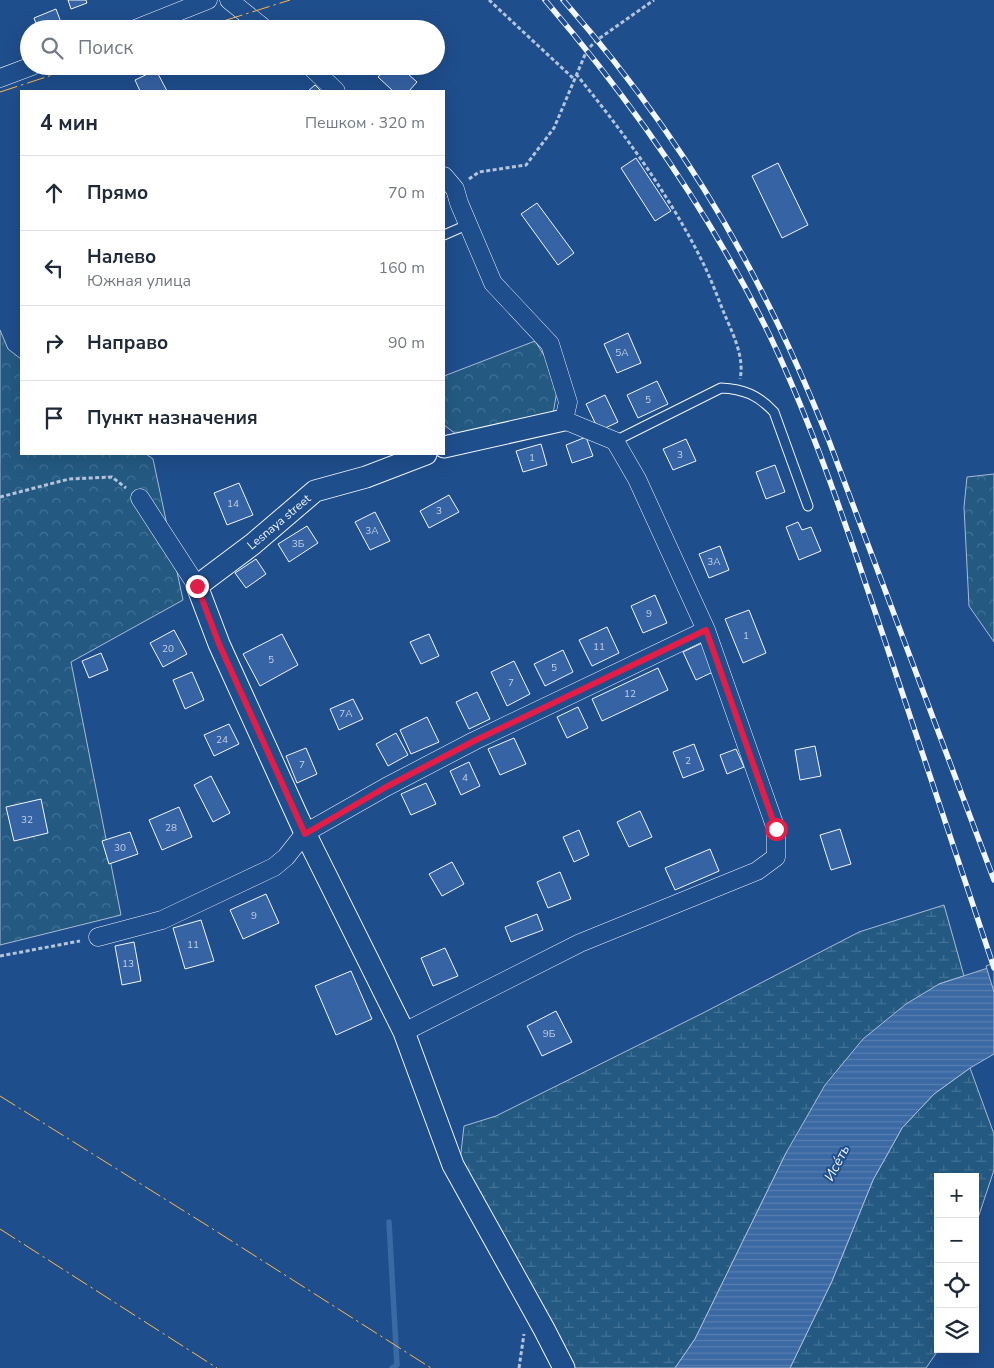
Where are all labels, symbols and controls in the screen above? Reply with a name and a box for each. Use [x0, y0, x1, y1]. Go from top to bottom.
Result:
search box [20, 20, 445, 75]
icon: search [38, 34, 66, 62]
text: Поиск [78, 35, 133, 61]
text: 4 мин [40, 109, 98, 137]
text: Пешком · 320 m [305, 112, 425, 134]
icon: ahead [40, 179, 68, 207]
text: Прямо [87, 180, 148, 206]
text: 70 m [388, 182, 425, 204]
text: Налево [87, 244, 156, 270]
icon: left [40, 254, 68, 282]
text: 160 m [378, 257, 425, 279]
text: Южная улица [87, 270, 191, 292]
icon: right [40, 329, 68, 357]
text: Направо [87, 330, 168, 356]
text: 90 m [388, 332, 425, 354]
house number: 5А [615, 346, 629, 360]
house number: 5 [645, 393, 651, 407]
icon: arrive [40, 404, 68, 432]
text: Пункт назначения [87, 405, 258, 431]
house number: 3 [677, 448, 683, 462]
house number: 1 [529, 451, 535, 465]
street label: Lesnaya street [244, 490, 315, 553]
house number: 14 [227, 497, 239, 511]
house number: 3 [436, 504, 442, 518]
house number: 3А [365, 524, 379, 538]
house number: 3Б [292, 537, 305, 551]
house number: 3А [707, 555, 721, 569]
route end [186, 575, 209, 598]
house number: 9 [646, 607, 652, 621]
house number: 1 [743, 629, 749, 643]
house number: 11 [593, 640, 605, 654]
house number: 20 [162, 642, 174, 656]
house number: 5 [268, 653, 274, 667]
house number: 5 [551, 661, 557, 675]
house number: 7 [508, 676, 514, 690]
house number: 12 [624, 687, 636, 701]
house number: 7А [339, 707, 353, 721]
house number: 24 [216, 733, 228, 747]
house number: 2 [685, 754, 691, 768]
house number: 7 [299, 758, 305, 772]
house number: 4 [462, 771, 468, 785]
house number: 32 [21, 813, 33, 827]
route start [765, 818, 788, 841]
house number: 28 [165, 821, 177, 835]
house number: 30 [114, 841, 126, 855]
house number: 9 [251, 909, 257, 923]
house number: 11 [187, 938, 199, 952]
house number: 13 [122, 957, 134, 971]
house number: 9Б [543, 1027, 556, 1041]
water label: Исе́ть [820, 1142, 854, 1184]
map controls [934, 1173, 979, 1353]
button: + [934, 1173, 979, 1218]
button: − [934, 1218, 979, 1263]
button: locate [934, 1263, 979, 1308]
button: layers [934, 1308, 979, 1353]

